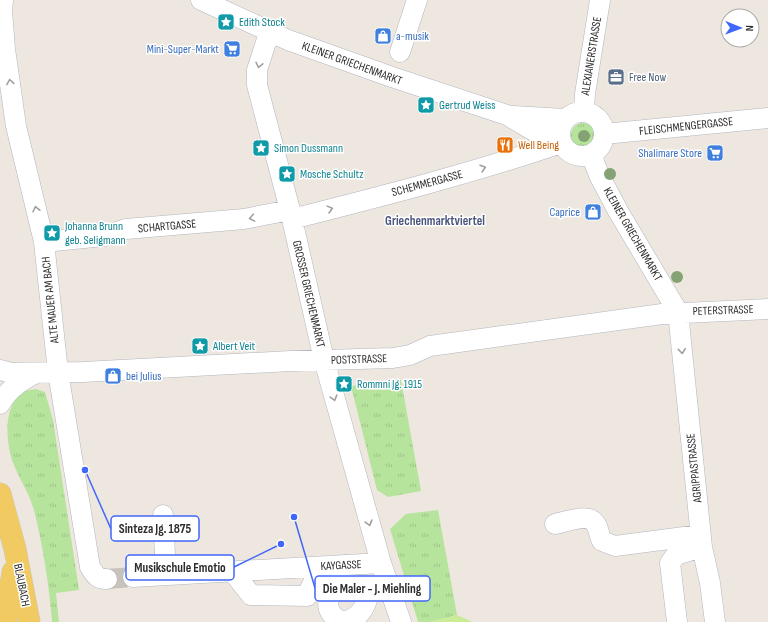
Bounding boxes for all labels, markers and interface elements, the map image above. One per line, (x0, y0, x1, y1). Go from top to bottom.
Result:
north arrow (720, 8, 760, 48)
place icon: Edith Stock (216, 12, 236, 32)
place label: Edith Stock (239, 15, 285, 30)
street label: ALEXIANERSTRASSE (578, 16, 605, 97)
text: N (743, 25, 756, 31)
shop icon: a-musik (373, 26, 393, 46)
place label: a-musik (396, 29, 429, 44)
street label: KLEINER GRIECHENMARKT (300, 38, 404, 89)
supermarket icon: Mini-Super-Markt (222, 39, 242, 59)
place label: Mini-Super-Markt (147, 42, 219, 57)
one-way arrow (255, 61, 263, 68)
office icon: Free Now (606, 67, 626, 87)
place label: Free Now (629, 70, 666, 85)
one-way arrow (6, 79, 15, 85)
place icon: Gertrud Weiss (416, 95, 436, 115)
place label: Gertrud Weiss (439, 98, 496, 113)
street label: FLEISCHMENGERGASSE (638, 114, 734, 139)
restaurant icon: Well Being (495, 135, 515, 155)
place icon: Simon Dussmann (251, 138, 271, 158)
place label: Well Being (518, 138, 559, 153)
place label: Simon Dussmann (274, 141, 343, 156)
supermarket icon: Shalimare Store (705, 143, 725, 163)
place label: Shalimare Store (638, 146, 702, 161)
place icon: Mosche Schultz (277, 164, 297, 184)
one-way arrow (479, 164, 486, 173)
place label: Mosche Schultz (300, 167, 364, 182)
street label: SCHEMMERGASSE (390, 167, 464, 200)
street label: KLEINER GRIECHENMARKT (600, 185, 666, 284)
shop icon: Caprice (583, 202, 603, 222)
place label: Caprice (550, 205, 580, 220)
one-way arrow (33, 206, 41, 212)
one-way arrow (327, 206, 333, 214)
one-way arrow (249, 213, 255, 221)
district label: Griechenmarktviertel (385, 213, 485, 229)
street label: SCHARTGASSE (137, 216, 197, 237)
place label: Johanna Brunn geb. Seligmann (64, 219, 126, 248)
place icon: Johanna Brunn geb. Seligmann (42, 223, 62, 243)
street label: GROSSER GRIECHENMARKT (289, 239, 328, 349)
street label: ALTE MAUER AM BACH (38, 256, 63, 345)
street label: PETERSTRASSE (692, 302, 754, 319)
place icon: Albert Veit (190, 336, 210, 356)
place label: Albert Veit (212, 339, 256, 354)
one-way arrow (677, 348, 686, 354)
street label: POSTSTRASSE (331, 351, 387, 368)
shop icon: bei Julius (103, 366, 123, 386)
place label: bei Julius (126, 369, 161, 384)
place icon: Rommni Jg. 1915 (334, 374, 354, 394)
place label: Rommni Jg. 1915 (357, 377, 422, 392)
one-way arrow (329, 394, 338, 401)
street label: AGRIPPASTRASSE (683, 433, 706, 504)
callout: Sinteza Jg. 1875 (111, 516, 199, 541)
one-way arrow (364, 519, 373, 526)
text: Sinteza Jg. 1875 (119, 521, 191, 537)
callout: Musikschule Emotio (126, 555, 234, 580)
street label: KAYGASSE (320, 557, 362, 574)
text: Musikschule Emotio (134, 560, 226, 576)
street label: BLAUBACH (10, 562, 33, 608)
callout: Die Maler - J. Miehling (315, 576, 430, 601)
text: Die Maler - J. Miehling (323, 581, 422, 597)

